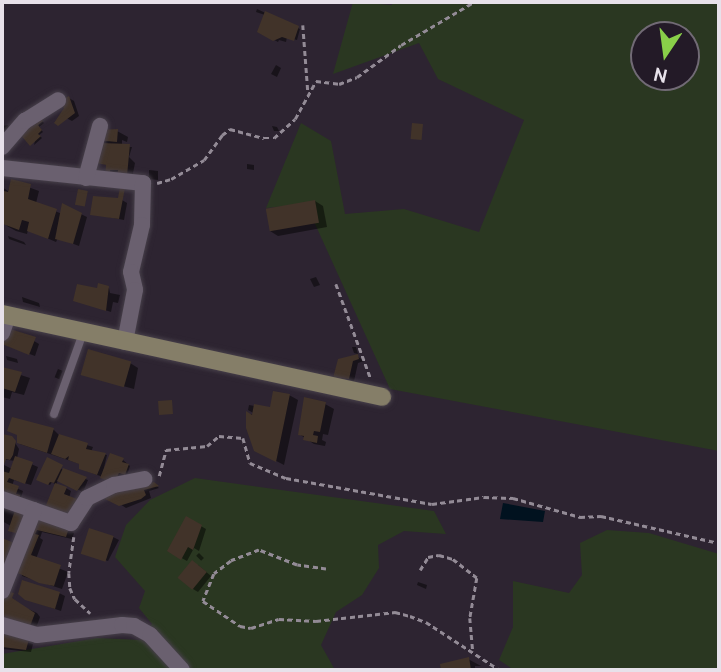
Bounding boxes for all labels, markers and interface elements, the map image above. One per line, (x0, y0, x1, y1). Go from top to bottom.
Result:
north arrow (630, 21, 700, 91)
text: N (651, 62, 670, 88)

